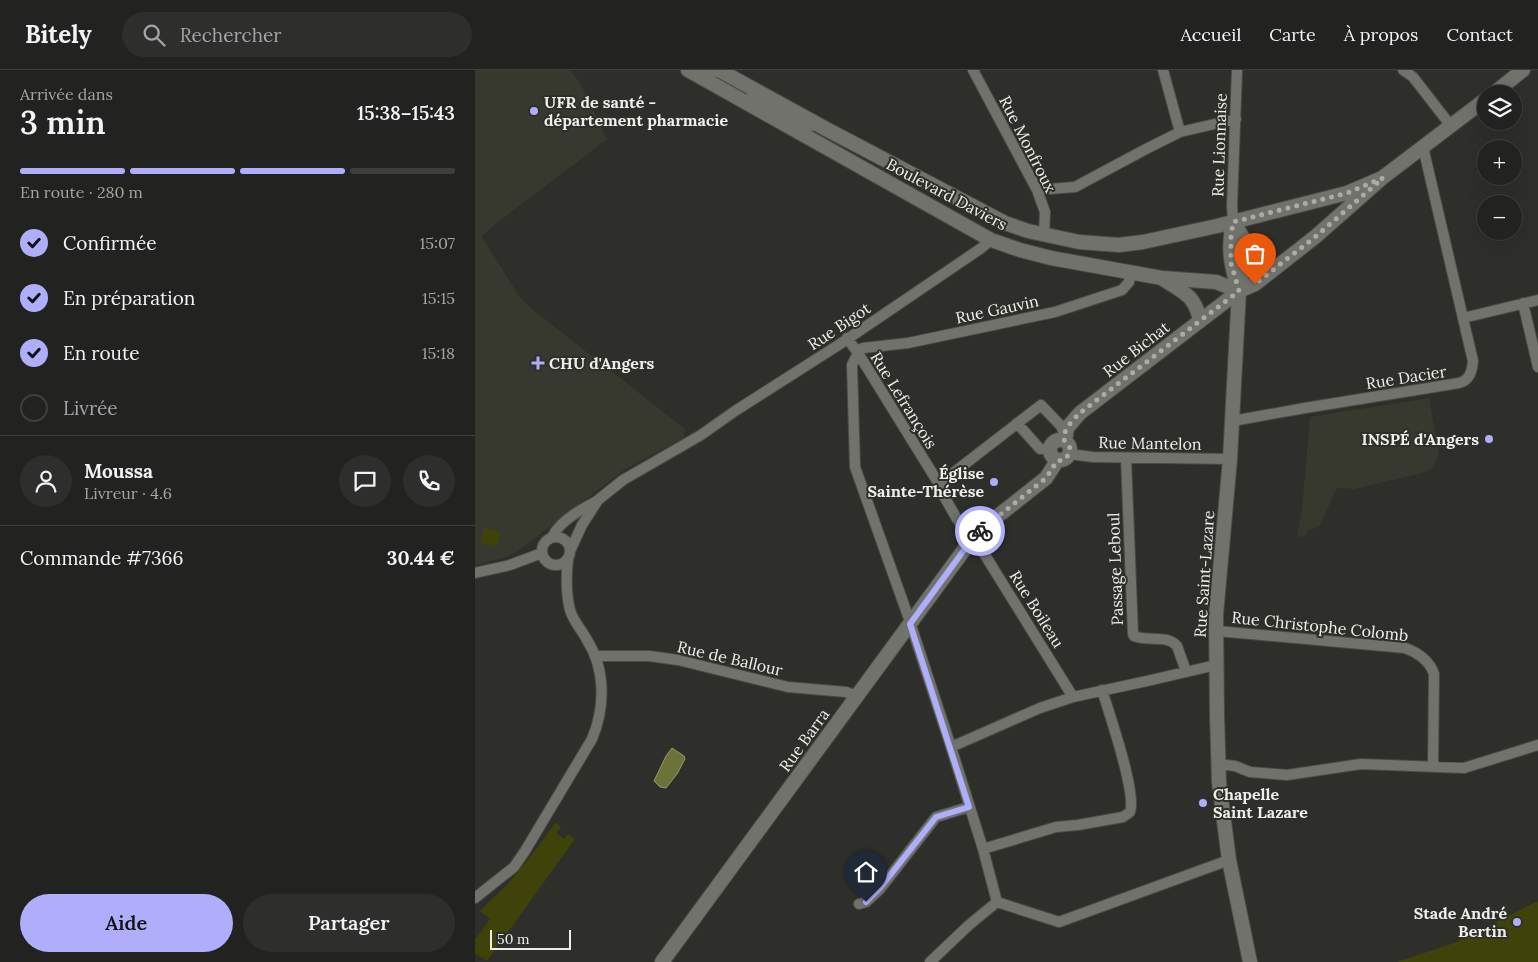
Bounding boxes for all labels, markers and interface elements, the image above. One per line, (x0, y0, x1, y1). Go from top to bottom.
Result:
search box (122, 12, 472, 57)
text: Bitely (25, 19, 92, 50)
icon: search (140, 21, 168, 49)
text: Rechercher (180, 23, 282, 47)
text: Accueil (1181, 23, 1241, 46)
text: Carte (1269, 23, 1316, 46)
text: À propos (1344, 23, 1418, 46)
text: Contact (1446, 23, 1513, 46)
text: Arrivée dans (20, 84, 113, 104)
map controls (1477, 85, 1522, 240)
button: layers (1477, 85, 1522, 130)
place label: UFR de santé - département pharmacie (544, 92, 728, 130)
street label: Rue Monfroux (995, 92, 1061, 196)
street label: Rue Lionnaise (1207, 92, 1231, 197)
text: 15:38–15:43 (357, 101, 455, 125)
text: 3 min (20, 102, 106, 143)
marker: UFR de santé - département pharmacie (528, 105, 540, 117)
button: + (1477, 140, 1522, 185)
street label: Boulevard Daviers (883, 154, 1011, 234)
text: En route · 280 m (20, 182, 143, 202)
button: − (1477, 195, 1522, 240)
icon: check (20, 229, 48, 257)
text: Confirmée (63, 231, 156, 255)
text: 15:07 (419, 233, 455, 253)
pin (1234, 233, 1276, 284)
icon: bag (1241, 240, 1269, 268)
icon: check (20, 284, 48, 312)
text: En préparation (63, 286, 195, 310)
text: 15:15 (422, 288, 455, 308)
street label: Rue Gauvin (954, 290, 1041, 328)
street label: Rue Bigot (804, 297, 875, 354)
street label: Rue Bichat (1099, 316, 1174, 381)
icon: check (20, 339, 48, 367)
text: En route (63, 341, 140, 365)
text: 15:18 (422, 343, 455, 363)
street label: Rue Lefrançois (866, 348, 942, 452)
place label: CHU d'Angers (549, 353, 655, 373)
marker: CHU d'Angers (531, 356, 545, 370)
street label: Rue Dacier (1364, 361, 1448, 393)
text: Livrée (63, 396, 118, 420)
place label: INSPÉ d'Angers (1362, 429, 1479, 449)
street label: Rue Mantelon (1098, 432, 1202, 454)
marker: INSPÉ d'Angers (1483, 433, 1495, 445)
button: person (20, 455, 72, 507)
button: chat (339, 455, 391, 507)
button: phone (403, 455, 455, 507)
text: Moussa (84, 459, 153, 483)
place label: Église Sainte-Thérèse (867, 463, 984, 501)
marker: Église Sainte-Thérèse (988, 476, 1000, 488)
text: Livreur · 4.6 (84, 483, 172, 503)
courier (955, 506, 1005, 556)
street label: Rue Saint-Lazare (1190, 509, 1218, 638)
street label: Passage Leboul (1103, 512, 1127, 626)
icon: bike (966, 517, 994, 545)
text: Commande #7366 (20, 546, 183, 570)
text: 30.44 € (387, 546, 455, 570)
street label: Rue Boileau (1005, 567, 1069, 652)
street label: Rue Christophe Colomb (1231, 607, 1409, 645)
street label: Rue de Ballour (675, 636, 785, 680)
street label: Rue Barra (775, 705, 833, 775)
place label: Chapelle Saint Lazare (1213, 784, 1308, 822)
marker: Chapelle Saint Lazare (1197, 797, 1209, 809)
pin (845, 851, 887, 902)
icon: home (852, 858, 880, 886)
button: Aide (20, 894, 233, 952)
button: Partager (243, 894, 455, 952)
place label: Stade André Bertin (1414, 903, 1507, 941)
marker: Stade André Bertin (1511, 916, 1523, 928)
scale bar (490, 927, 571, 950)
text: 50 m (497, 930, 530, 948)

